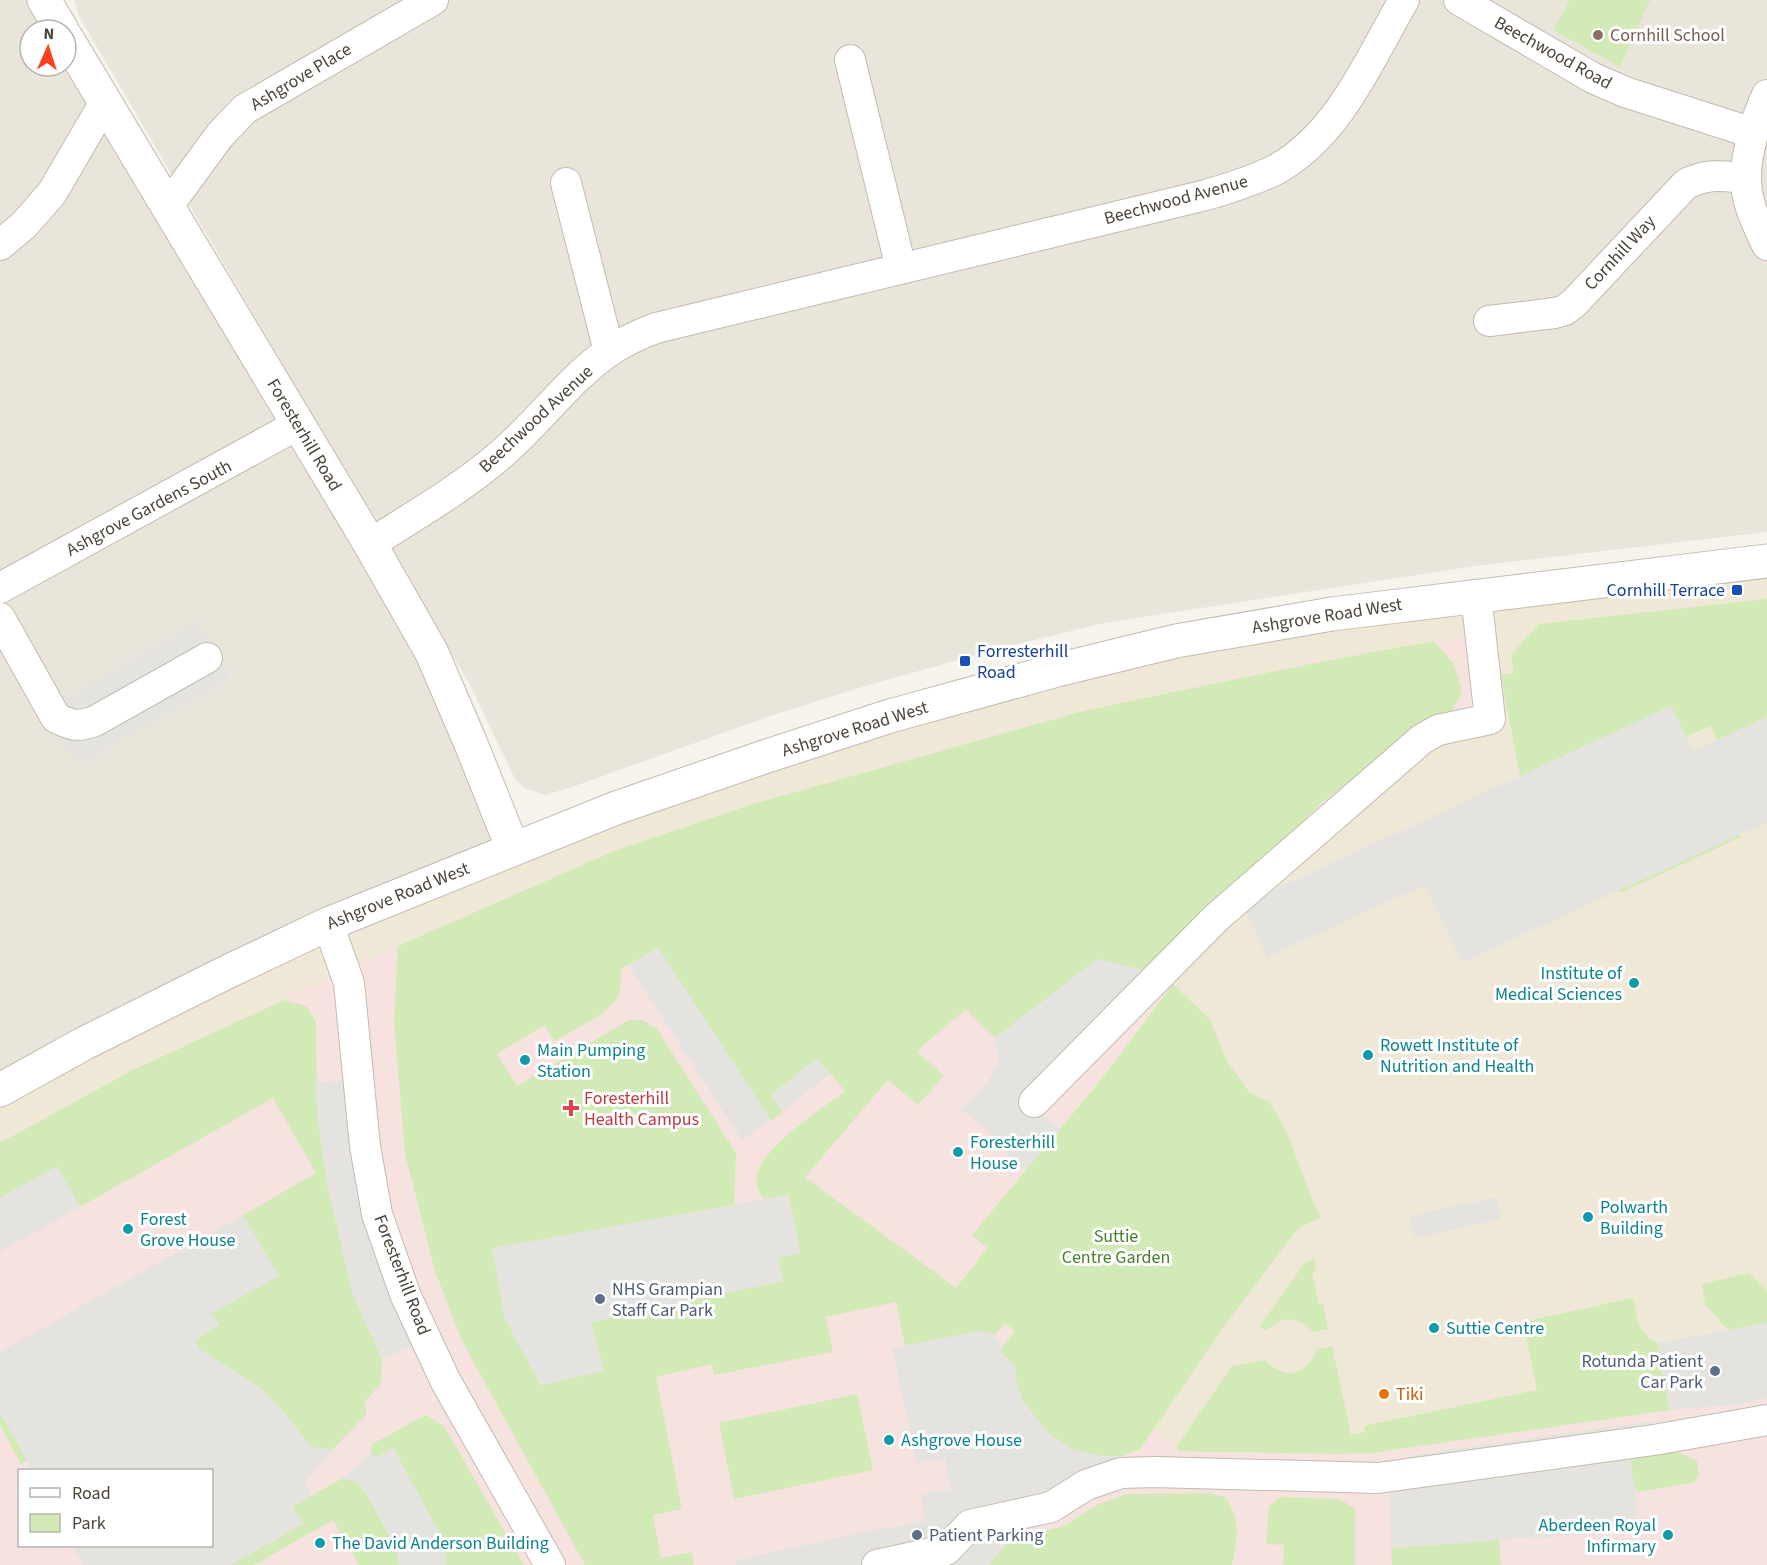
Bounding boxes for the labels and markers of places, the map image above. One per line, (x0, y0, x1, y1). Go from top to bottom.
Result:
place label: Cornhill School (1610, 23, 1725, 48)
marker: Cornhill School (1591, 28, 1605, 42)
place label: Cornhill Terrace (1607, 578, 1725, 603)
marker: Cornhill Terrace (1730, 583, 1744, 597)
place label: Forresterhill Road (977, 639, 1068, 685)
marker: Forresterhill Road (958, 654, 972, 668)
place label: Institute of Medical Sciences (1495, 961, 1623, 1007)
marker: Institute of Medical Sciences (1627, 976, 1641, 990)
place label: Rowett Institute of Nutrition and Health (1380, 1033, 1534, 1079)
place label: Main Pumping Station (537, 1038, 645, 1084)
marker: Rowett Institute of Nutrition and Health (1361, 1048, 1375, 1062)
marker: Main Pumping Station (518, 1053, 532, 1067)
place label: Foresterhill Health Campus (584, 1086, 699, 1132)
marker: Foresterhill Health Campus (562, 1099, 580, 1117)
place label: Foresterhill House (970, 1130, 1055, 1176)
marker: Foresterhill House (951, 1145, 965, 1159)
place label: Polwarth Building (1600, 1195, 1668, 1241)
place label: Forest Grove House (140, 1207, 236, 1253)
marker: Polwarth Building (1581, 1210, 1595, 1224)
marker: Forest Grove House (121, 1222, 135, 1236)
place label: NHS Grampian Staff Car Park (612, 1277, 723, 1323)
marker: NHS Grampian Staff Car Park (593, 1292, 607, 1306)
place label: Suttie Centre (1446, 1316, 1544, 1341)
marker: Suttie Centre (1427, 1321, 1441, 1335)
place label: Rotunda Patient Car Park (1581, 1349, 1703, 1395)
marker: Rotunda Patient Car Park (1708, 1364, 1722, 1378)
place label: Tiki (1396, 1382, 1423, 1407)
marker: Tiki (1377, 1387, 1391, 1401)
place label: Ashgrove House (901, 1428, 1022, 1453)
marker: Ashgrove House (882, 1433, 896, 1447)
place label: Aberdeen Royal Infirmary (1539, 1513, 1657, 1559)
place label: Patient Parking (929, 1523, 1043, 1548)
marker: Patient Parking (910, 1528, 924, 1542)
marker: Aberdeen Royal Infirmary (1661, 1528, 1675, 1542)
place label: The David Anderson Building (332, 1531, 549, 1556)
marker: The David Anderson Building (313, 1536, 327, 1550)

